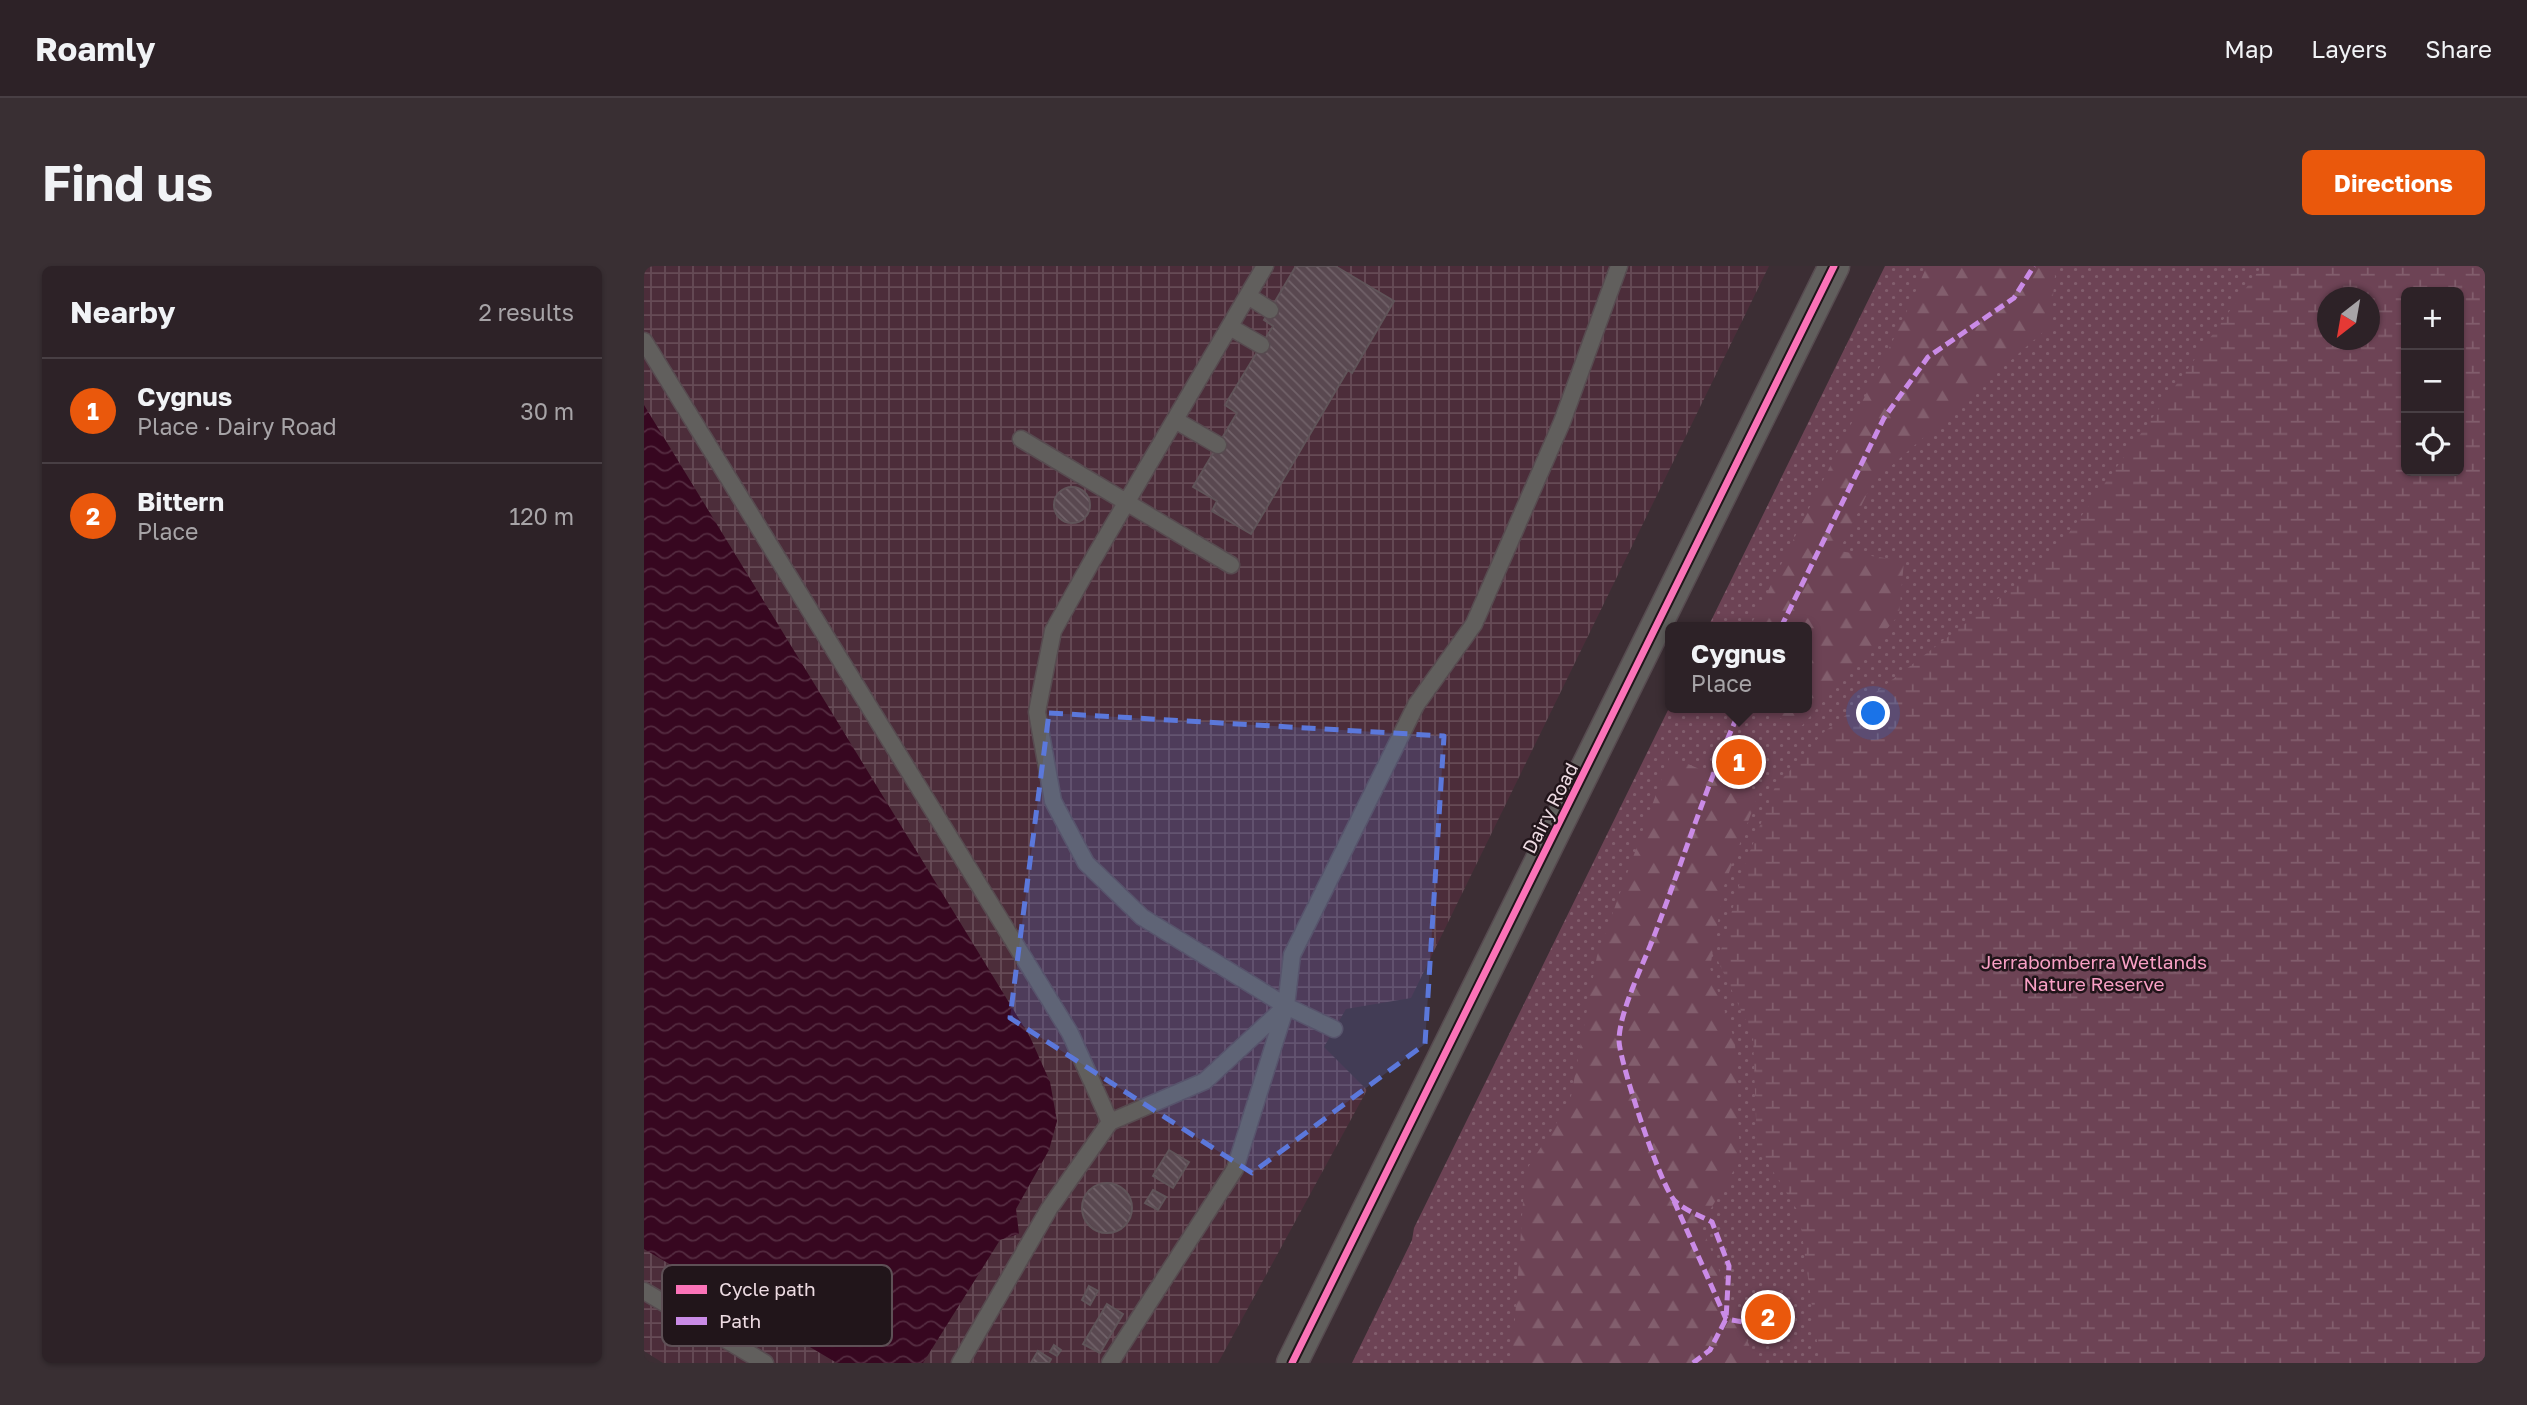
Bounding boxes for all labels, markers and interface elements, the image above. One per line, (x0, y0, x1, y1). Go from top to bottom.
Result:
text: Roamly (35, 29, 155, 68)
text: Map (2224, 34, 2273, 63)
text: Layers (2311, 34, 2387, 63)
text: Share (2425, 34, 2492, 63)
button: Directions (2302, 150, 2485, 215)
text: Find us (42, 153, 213, 212)
north arrow (2317, 287, 2380, 350)
map controls (2401, 287, 2464, 476)
button: + (2401, 287, 2464, 350)
text: Nearby (70, 294, 175, 330)
text: 2 results (478, 298, 574, 326)
button: − (2401, 350, 2464, 413)
text: Cygnus (137, 381, 232, 412)
text: 1 (87, 397, 99, 425)
text: 30 m (520, 397, 574, 425)
text: Place · Dairy Road (137, 412, 337, 440)
button: locate (2401, 413, 2464, 476)
text: Bittern (137, 486, 224, 517)
text: 2 (86, 502, 100, 530)
text: 120 m (509, 502, 574, 530)
text: Place (137, 517, 198, 545)
popup (1665, 622, 1812, 713)
text: Cygnus (1691, 638, 1786, 669)
text: Place (1691, 669, 1752, 697)
your location (1856, 696, 1890, 730)
pin: 1 (1716, 736, 1762, 788)
street label: Dairy Road (1517, 758, 1582, 857)
park label: Jerrabomberra Wetlands Nature Reserve (1981, 950, 2207, 995)
legend (662, 1265, 892, 1346)
text: Cycle path (719, 1277, 816, 1300)
pin: 2 (1745, 1291, 1791, 1343)
text: Path (719, 1309, 761, 1332)

